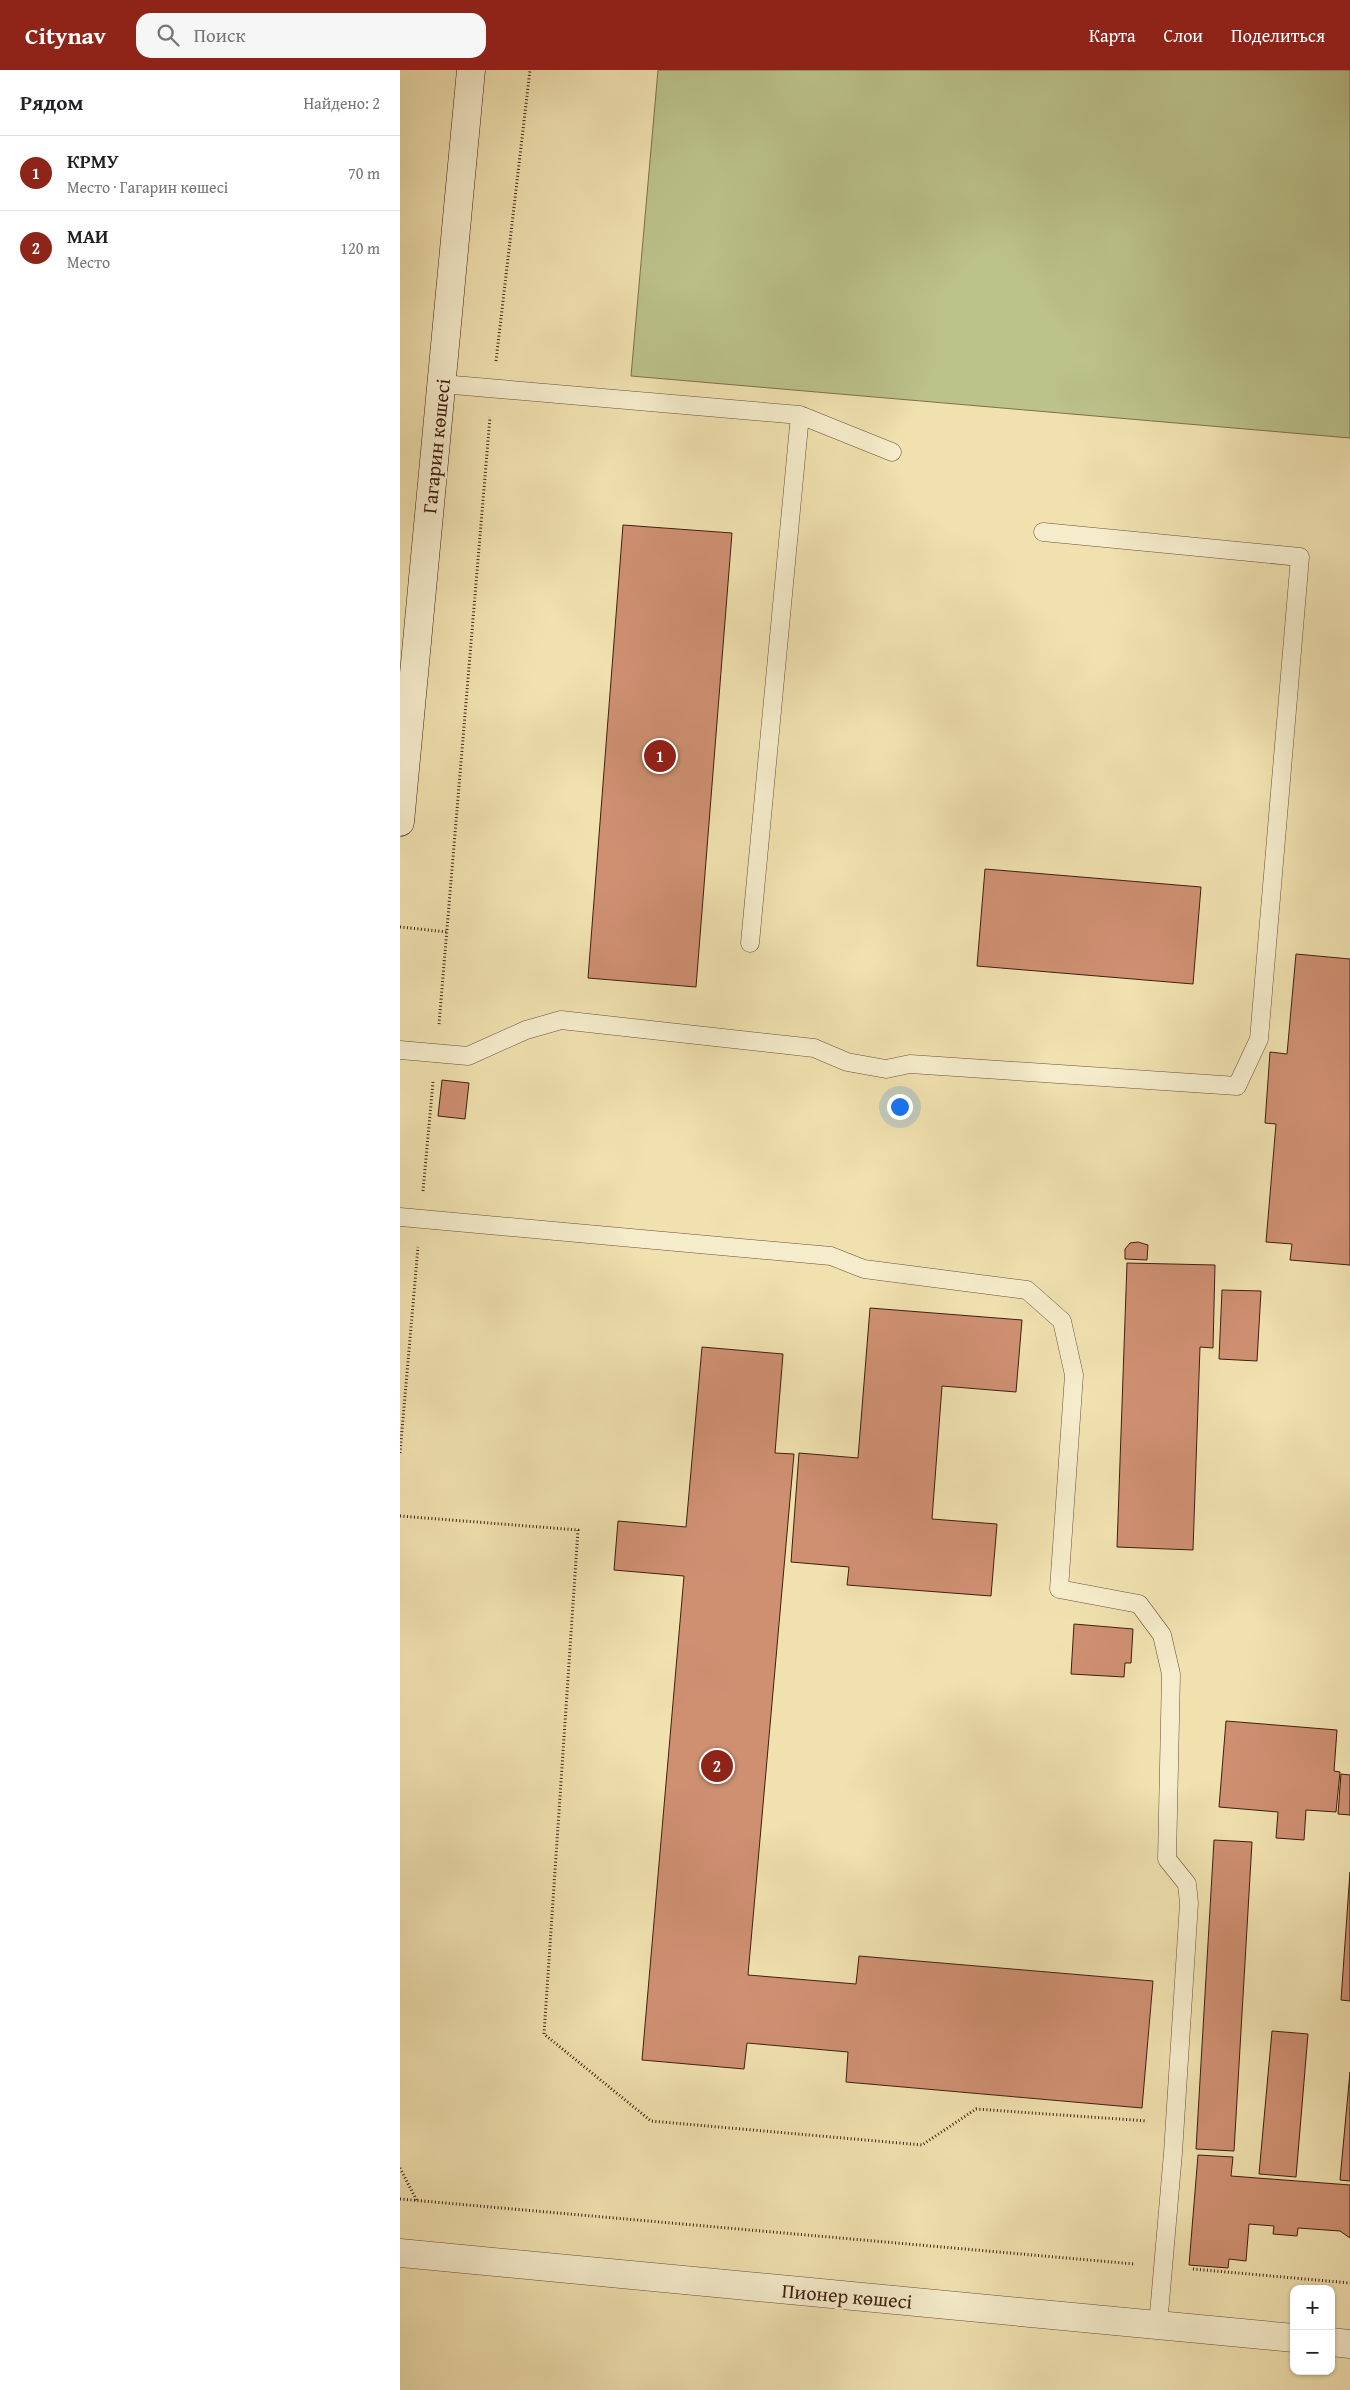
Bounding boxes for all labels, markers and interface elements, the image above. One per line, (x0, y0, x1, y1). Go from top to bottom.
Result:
search box (136, 13, 486, 58)
text: Citynav (25, 18, 106, 53)
icon: search (154, 21, 182, 49)
text: Поиск (194, 21, 245, 49)
text: Карта (1089, 22, 1136, 49)
text: Слои (1164, 22, 1203, 49)
text: Поделиться (1231, 22, 1325, 49)
text: Рядом (20, 87, 83, 118)
text: Найдено: 2 (303, 91, 380, 115)
text: КРМУ (67, 147, 119, 175)
text: 1 (32, 161, 40, 185)
text: 70 m (348, 161, 380, 185)
text: Место · Гагарин көшесі (67, 175, 228, 199)
text: МАИ (67, 222, 108, 250)
text: 2 (32, 236, 40, 260)
text: 120 m (340, 236, 380, 260)
text: Место (67, 250, 110, 274)
street label: Гагарин көшесі (414, 377, 457, 515)
pin: 1 (644, 737, 676, 775)
your location (887, 1094, 913, 1120)
pin: 2 (701, 1747, 733, 1785)
street label: Пионер көшесі (781, 2275, 914, 2316)
map controls (1290, 2285, 1335, 2375)
button: + (1290, 2285, 1335, 2330)
button: − (1290, 2330, 1335, 2375)

